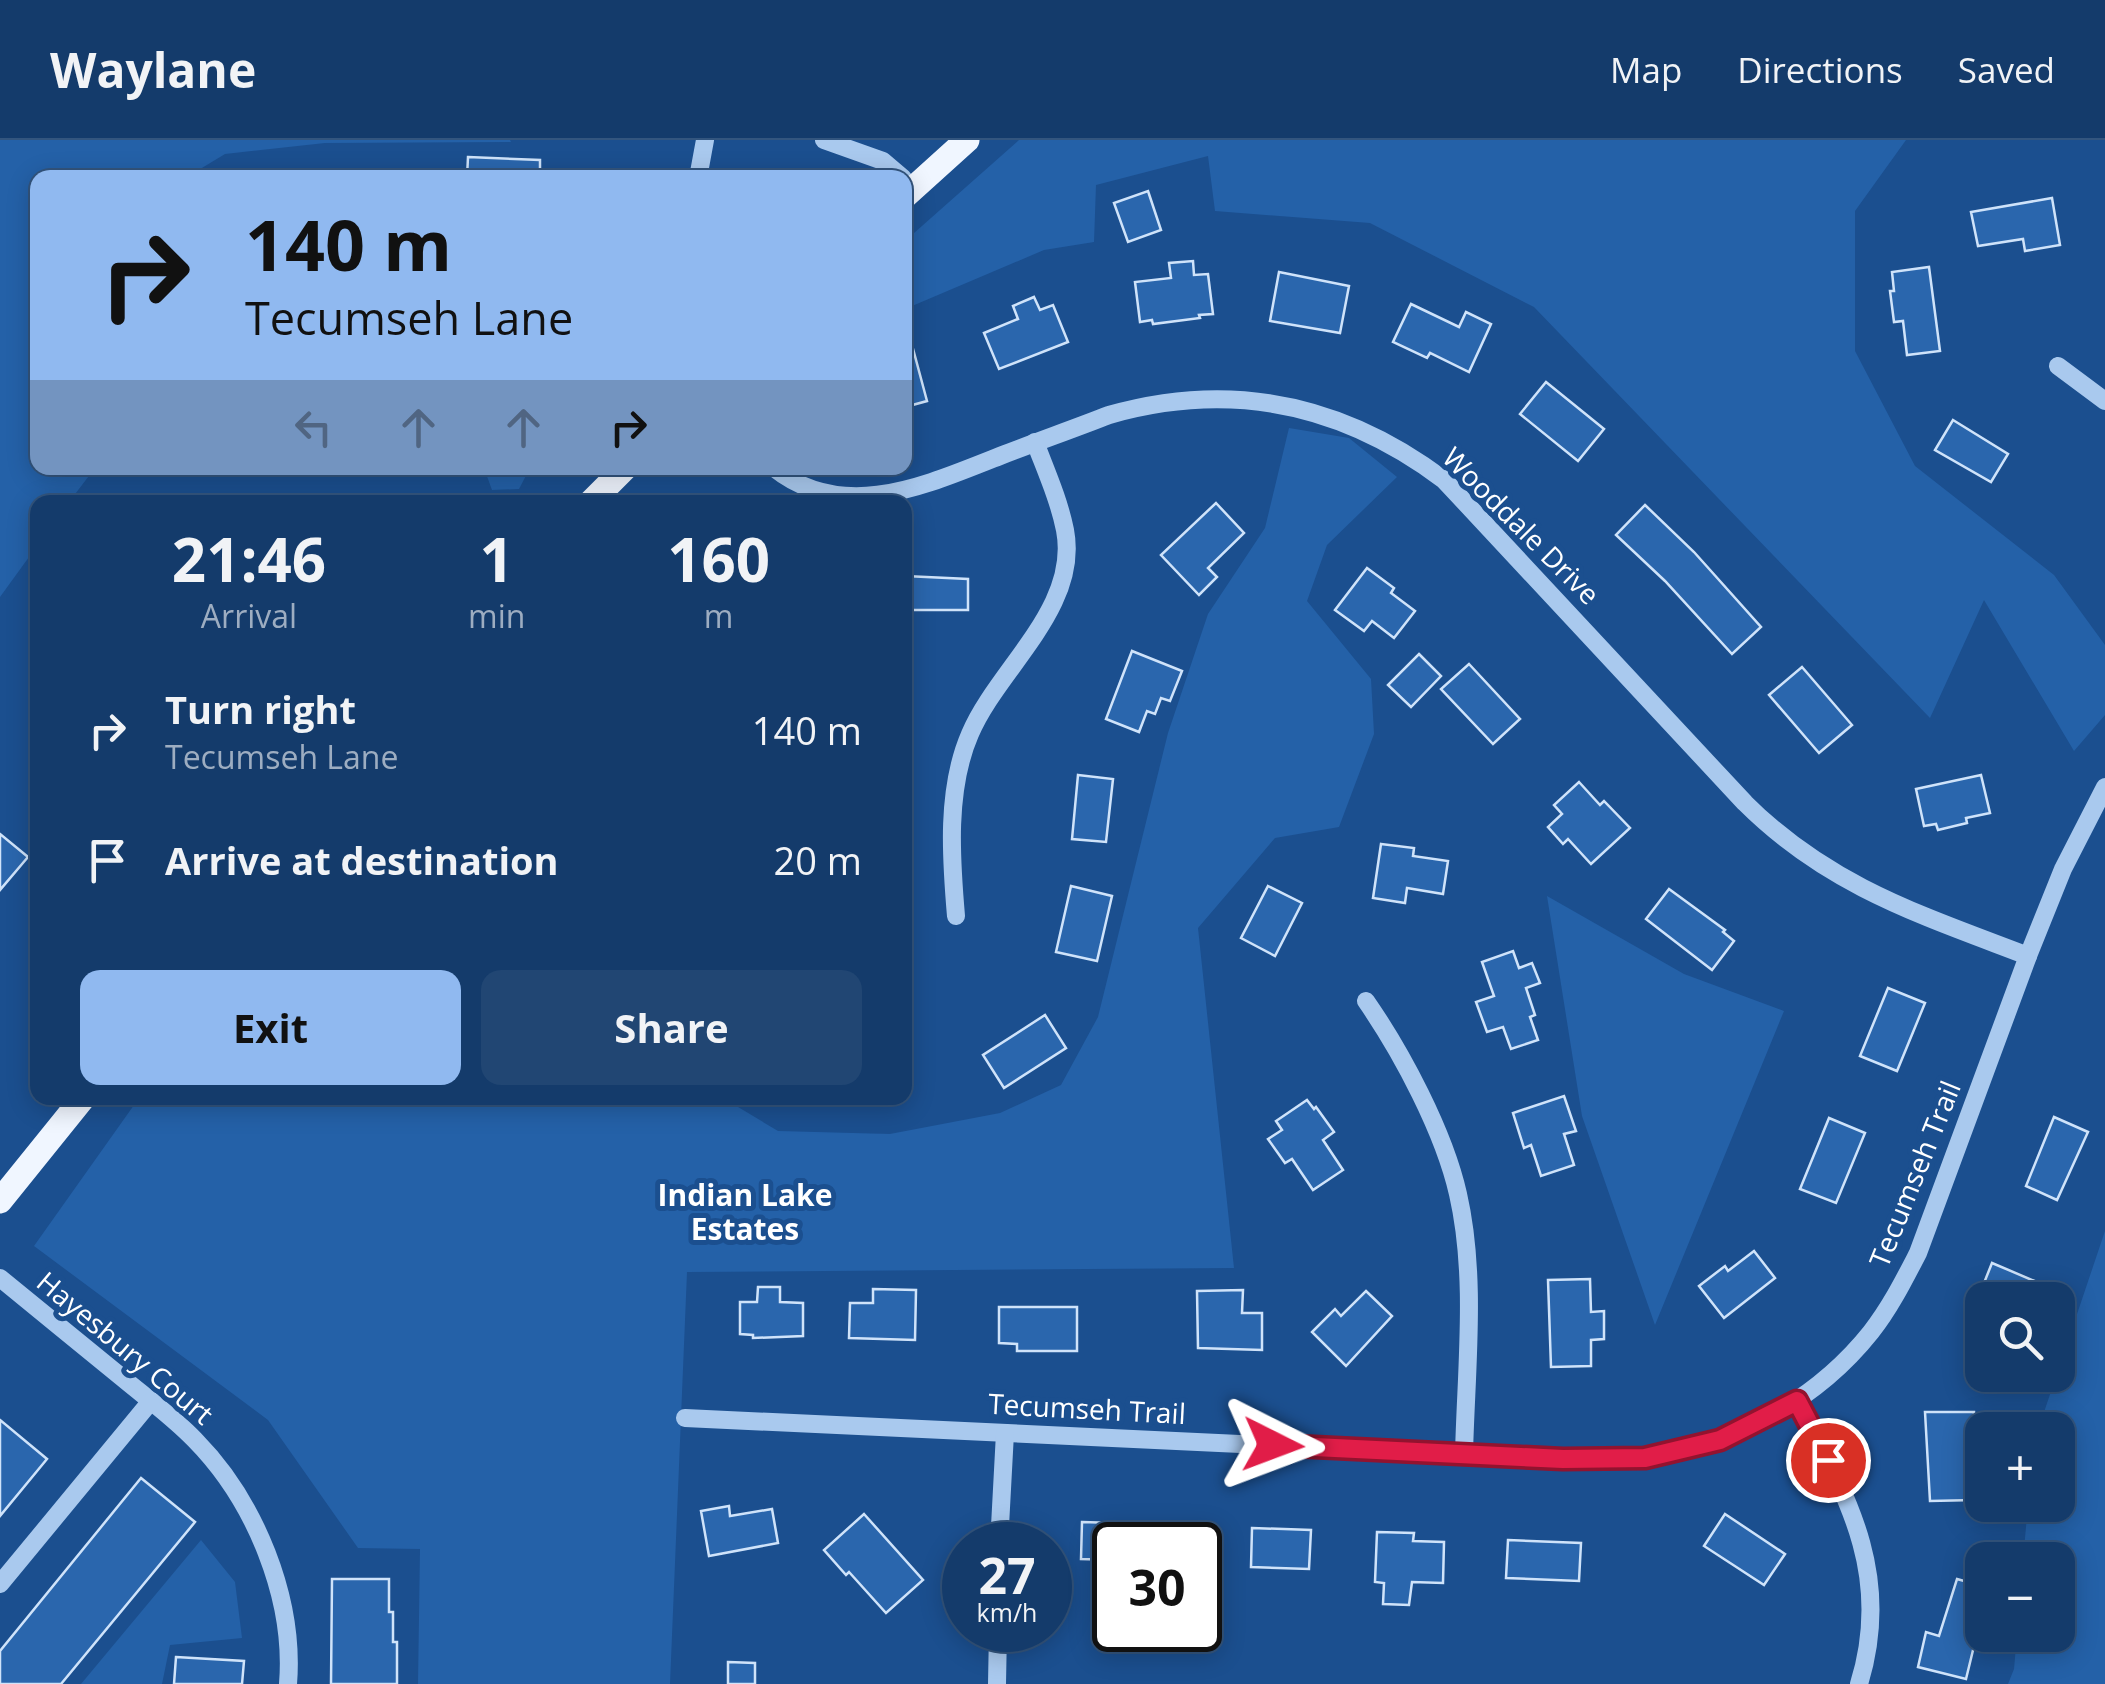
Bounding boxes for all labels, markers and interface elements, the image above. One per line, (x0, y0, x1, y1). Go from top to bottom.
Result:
text: Waylane (50, 37, 256, 102)
text: Map (1610, 46, 1682, 93)
text: Directions (1737, 46, 1903, 93)
text: Saved (1958, 46, 2055, 93)
text: 140 m (245, 196, 452, 292)
icon: right (80, 210, 210, 340)
text: Tecumseh Lane (245, 287, 573, 348)
icon: left (286, 400, 341, 455)
icon: ahead (391, 400, 446, 455)
icon: ahead (496, 400, 551, 455)
icon: right (601, 400, 656, 455)
street label: Wooddale Drive (1435, 438, 1609, 612)
text: 21:46 (172, 518, 326, 600)
text: 1 (480, 518, 514, 600)
text: 160 (667, 518, 770, 600)
text: Arrival (201, 594, 297, 637)
text: min (468, 594, 525, 637)
text: m (704, 594, 733, 637)
text: Turn right (165, 683, 356, 735)
icon: right (80, 703, 135, 758)
text: 140 m (752, 704, 862, 756)
text: Tecumseh Lane (165, 735, 398, 778)
icon: arrive (80, 833, 135, 888)
text: Arrive at destination (165, 834, 559, 886)
text: 20 m (773, 834, 862, 886)
button: Exit (80, 970, 461, 1085)
button: Share (481, 970, 862, 1085)
street label: Tecumseh Trail (1859, 1075, 1969, 1272)
district label: Indian Lake Estates (658, 1174, 832, 1249)
street label: Hayesbury Court (29, 1262, 222, 1432)
map controls (1965, 1282, 2075, 1652)
button: search (1965, 1282, 2075, 1392)
street label: Tecumseh Trail (987, 1384, 1187, 1432)
position arrow (1221, 1393, 1325, 1497)
button: + (1965, 1412, 2075, 1522)
pin (1786, 1418, 1871, 1503)
icon: arrive (1801, 1433, 1856, 1488)
speed limit sign: 30 (1092, 1522, 1222, 1652)
text: 27 (978, 1541, 1036, 1609)
button: − (1965, 1542, 2075, 1652)
text: km/h (977, 1595, 1037, 1629)

